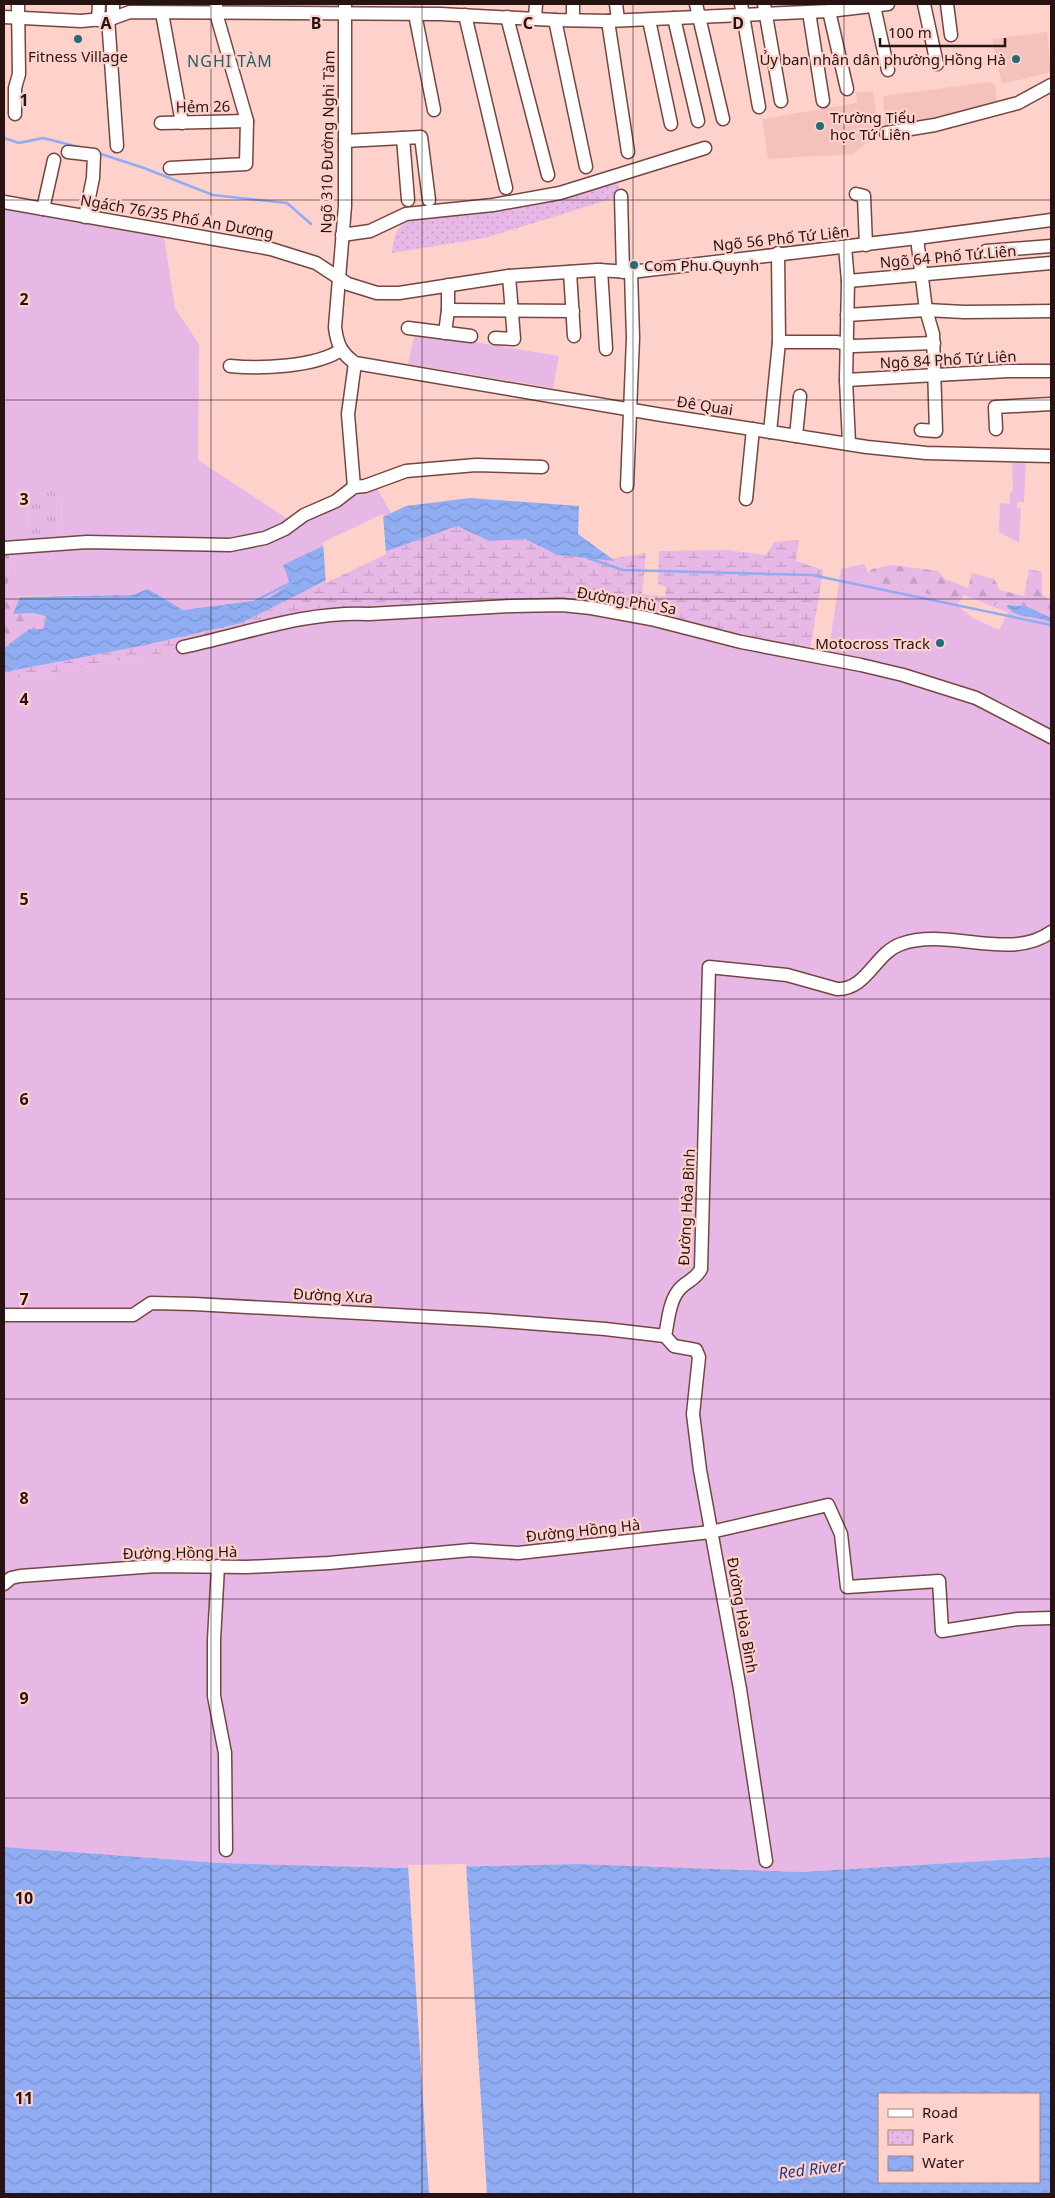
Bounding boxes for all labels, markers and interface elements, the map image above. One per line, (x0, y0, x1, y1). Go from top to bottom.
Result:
text: A (100, 12, 112, 34)
text: B (311, 12, 321, 34)
text: C (523, 12, 533, 34)
text: D (732, 12, 744, 34)
scale bar (880, 15, 1005, 47)
text: 100 m (888, 22, 932, 42)
marker: Fitness Village (72, 33, 84, 45)
place label: Fitness Village (28, 46, 128, 66)
place label: Ủy ban nhân dân phường Hồng Hà (759, 49, 1006, 69)
district label: NGHI TÀM (187, 50, 273, 72)
street label: Ngõ 310 Đường Nghi Tàm (315, 50, 339, 234)
marker: Ủy ban nhân dân phường Hồng Hà (1010, 53, 1022, 65)
text: 1 (19, 89, 29, 111)
street label: Hẻm 26 (175, 96, 231, 116)
place label: Trường Tiểu học Tứ Liên (830, 107, 915, 144)
marker: Trường Tiểu học Tứ Liên (814, 120, 826, 132)
street label: Ngách 76/35 Phố An Dương (79, 189, 275, 243)
street label: Ngõ 56 Phố Tứ Liên (712, 221, 850, 255)
street label: Ngõ 64 Phố Tứ Liên (879, 240, 1017, 272)
place label: Com Phu Quynh (644, 255, 759, 275)
marker: Com Phu Quynh (628, 259, 640, 271)
text: 2 (19, 288, 29, 310)
street label: Ngõ 84 Phố Tứ Liên (879, 345, 1017, 373)
street label: Đê Quai (675, 391, 735, 419)
text: 3 (19, 488, 29, 510)
street label: Đường Phù Sa (576, 581, 678, 619)
place label: Motocross Track (815, 633, 930, 653)
marker: Motocross Track (934, 637, 946, 649)
text: 4 (19, 688, 29, 710)
text: 5 (19, 888, 29, 910)
text: 6 (19, 1088, 29, 1110)
street label: Đường Hòa Bình (673, 1148, 699, 1266)
street label: Đường Xưa (293, 1283, 373, 1307)
text: 7 (19, 1288, 29, 1310)
text: 8 (19, 1487, 29, 1509)
street label: Đường Hồng Hà (525, 1514, 641, 1546)
street label: Đường Hồng Hà (122, 1541, 238, 1563)
street label: Đường Hòa Bình (723, 1555, 763, 1675)
text: 9 (19, 1687, 29, 1709)
text: 10 (15, 1887, 33, 1909)
text: 11 (15, 2087, 33, 2109)
legend (878, 2093, 1040, 2183)
text: Road (922, 2102, 958, 2122)
text: Park (922, 2127, 954, 2147)
text: Water (922, 2152, 964, 2172)
water label: Red River (777, 2154, 846, 2184)

